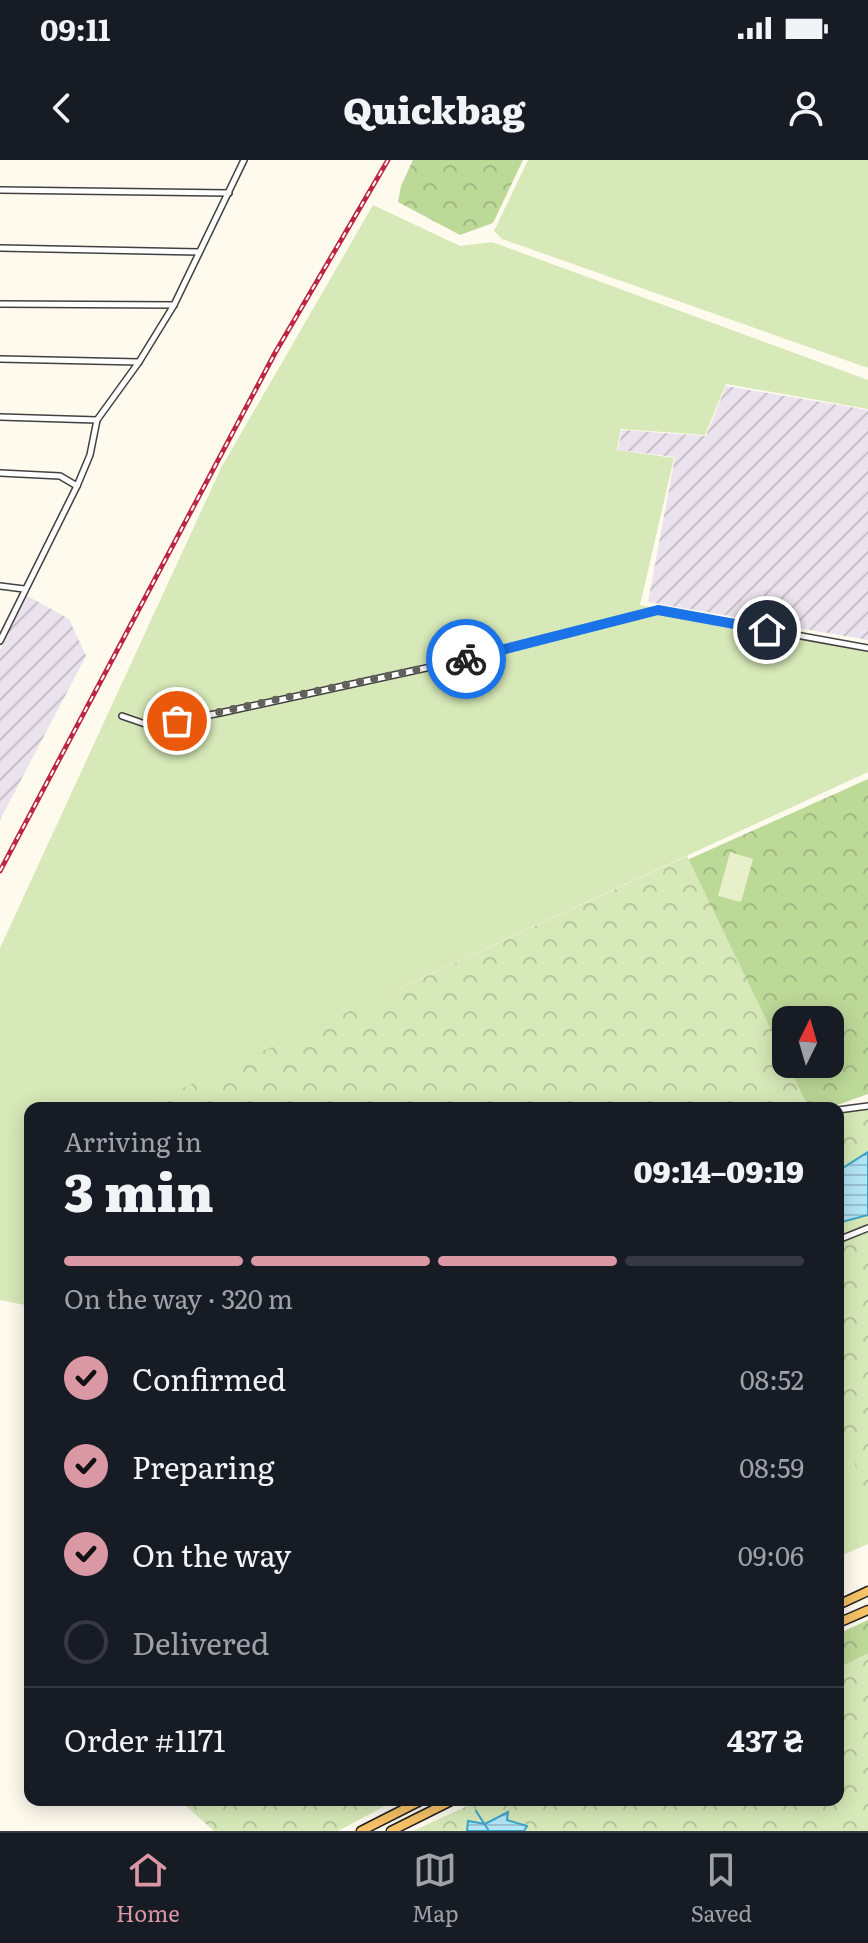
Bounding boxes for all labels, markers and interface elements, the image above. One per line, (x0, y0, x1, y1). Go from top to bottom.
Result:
text: 09:11 (40, 6, 110, 50)
text: Quickbag (343, 82, 525, 135)
icon: back (40, 86, 84, 130)
icon: person (784, 86, 828, 130)
pin (733, 596, 801, 664)
icon: home (745, 608, 789, 652)
courier (426, 619, 506, 699)
icon: bike (444, 637, 488, 681)
pin (143, 687, 211, 755)
icon: bag (155, 699, 199, 743)
north arrow (772, 1006, 844, 1078)
map controls (772, 1006, 844, 1078)
text: Arriving in (64, 1121, 202, 1160)
text: 09:14–09:19 (633, 1148, 804, 1192)
text: 3 min (64, 1151, 214, 1228)
text: On the way · 320 m (64, 1278, 293, 1317)
icon: check (64, 1356, 108, 1400)
text: Confirmed (132, 1356, 286, 1400)
text: 08:52 (740, 1359, 804, 1398)
icon: check (64, 1444, 108, 1488)
text: Preparing (132, 1444, 274, 1488)
text: 08:59 (739, 1447, 804, 1486)
icon: check (64, 1532, 108, 1576)
text: On the way (132, 1532, 291, 1576)
text: 09:06 (738, 1535, 804, 1574)
text: Delivered (132, 1620, 269, 1664)
text: Order #1171 (64, 1717, 225, 1761)
text: 437 ₴ (727, 1717, 804, 1761)
tab: Home (116, 1848, 180, 1929)
tab: Map (412, 1848, 459, 1929)
tab: Saved (691, 1848, 752, 1929)

